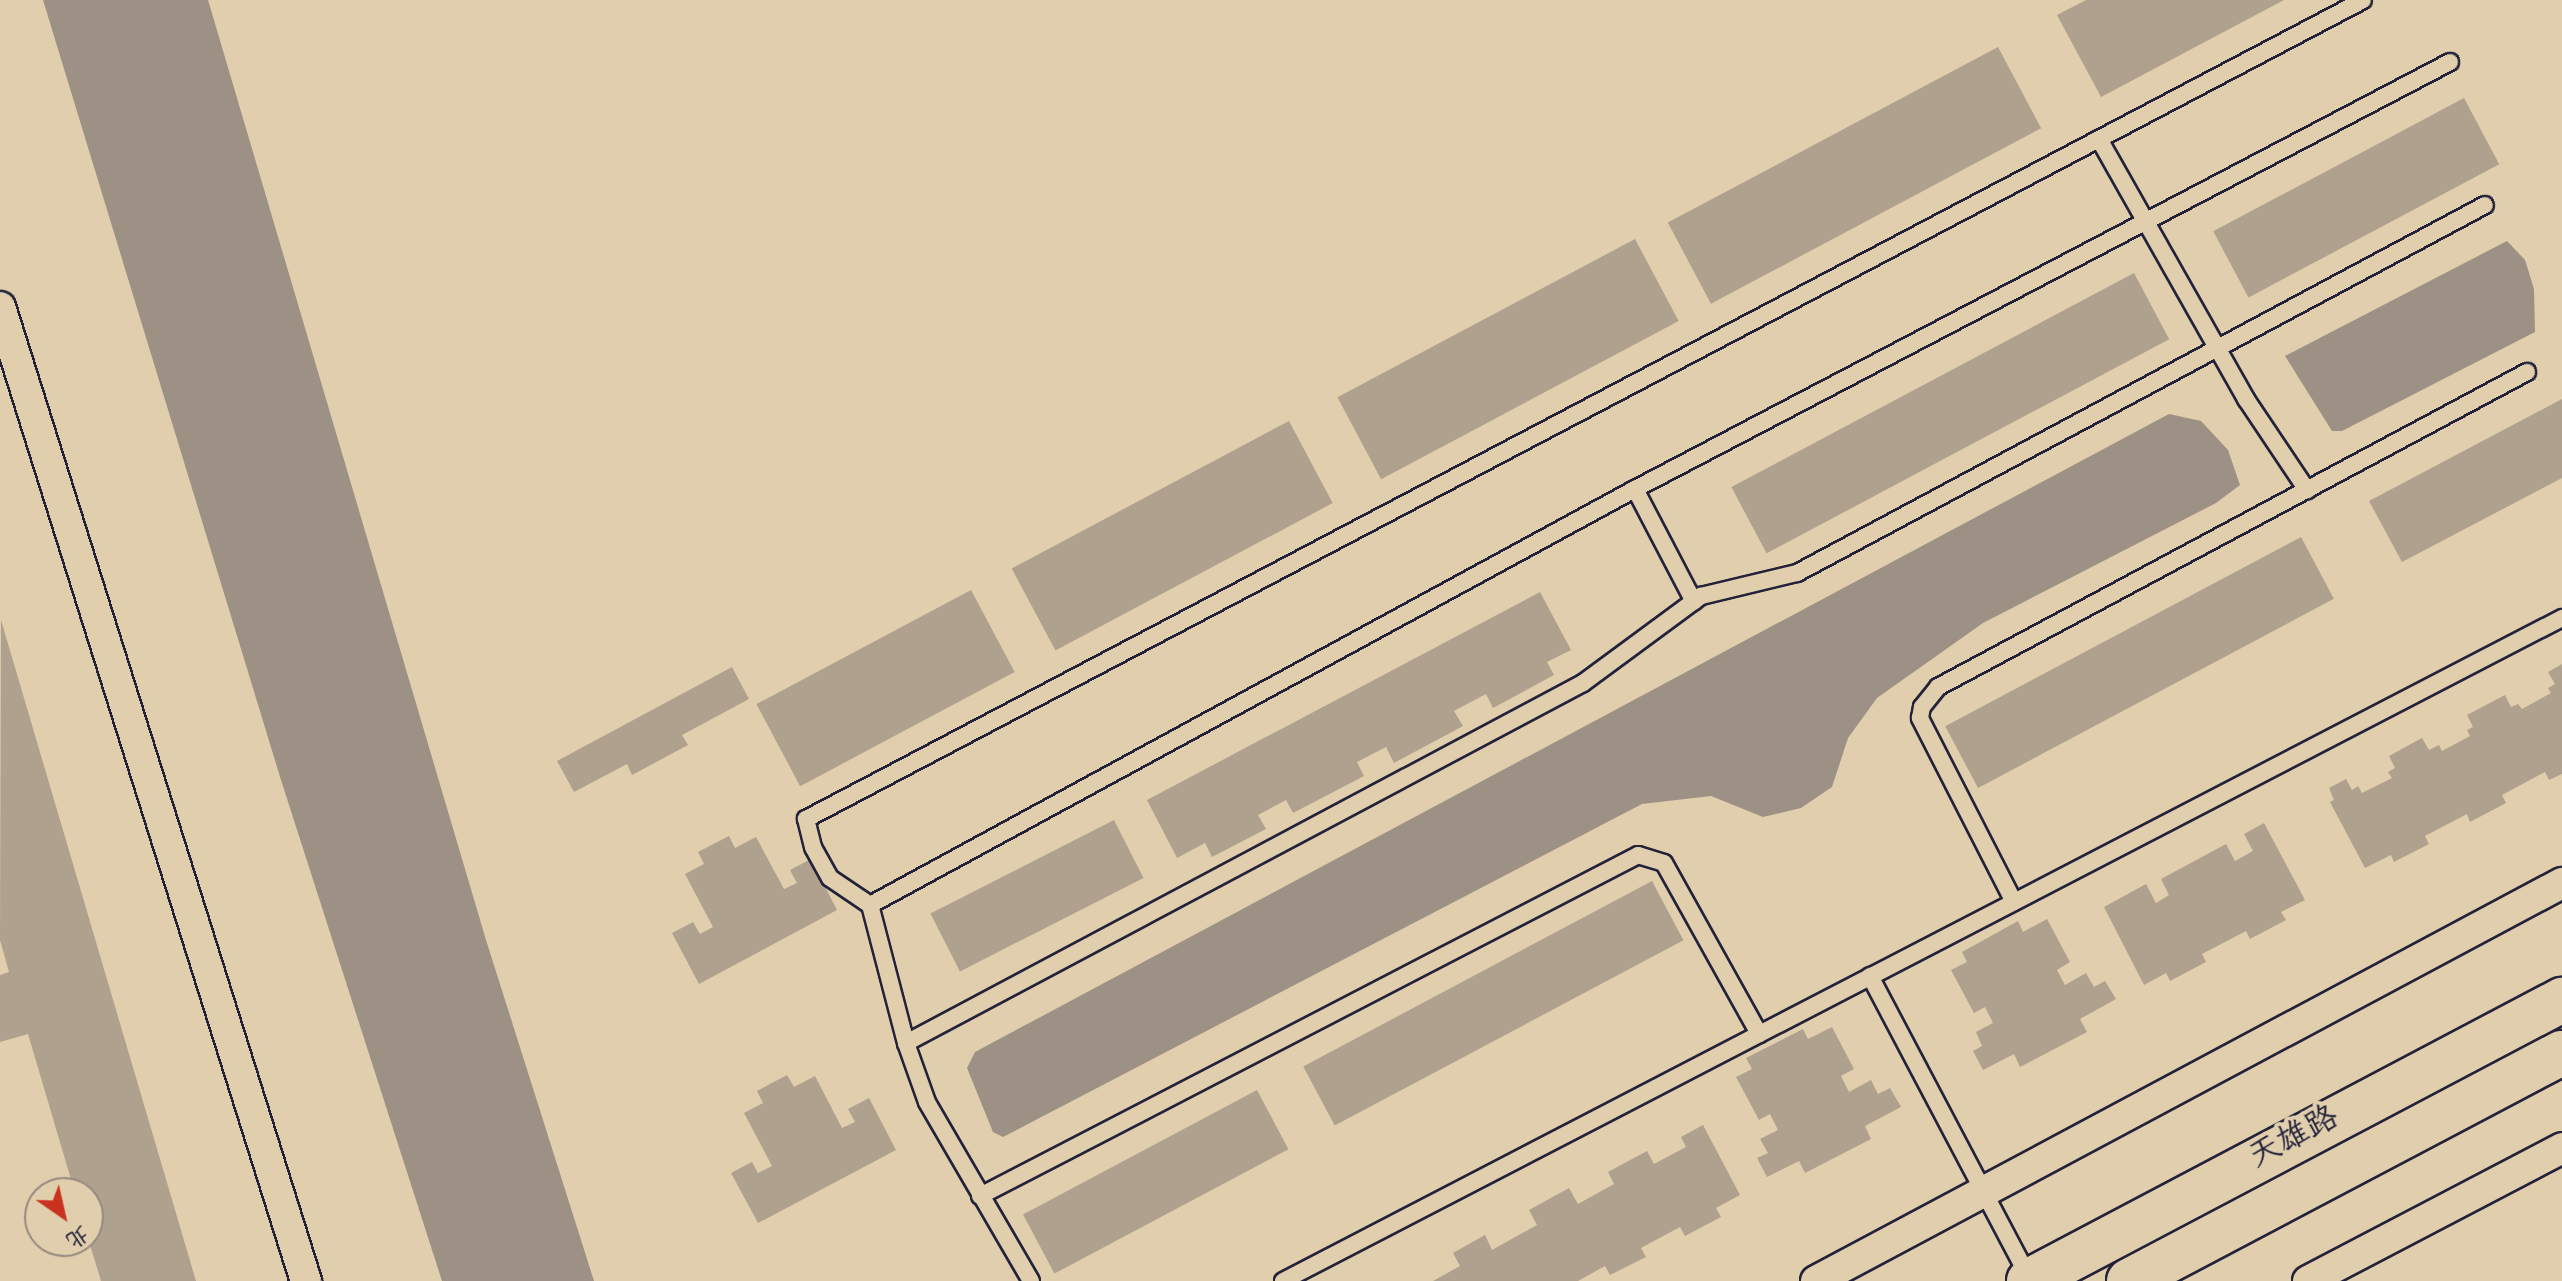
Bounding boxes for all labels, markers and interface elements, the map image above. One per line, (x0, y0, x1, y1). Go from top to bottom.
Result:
street label: 天雄路 (2244, 1101, 2346, 1179)
north arrow (24, 1177, 104, 1257)
text: 北 (59, 1217, 94, 1255)

